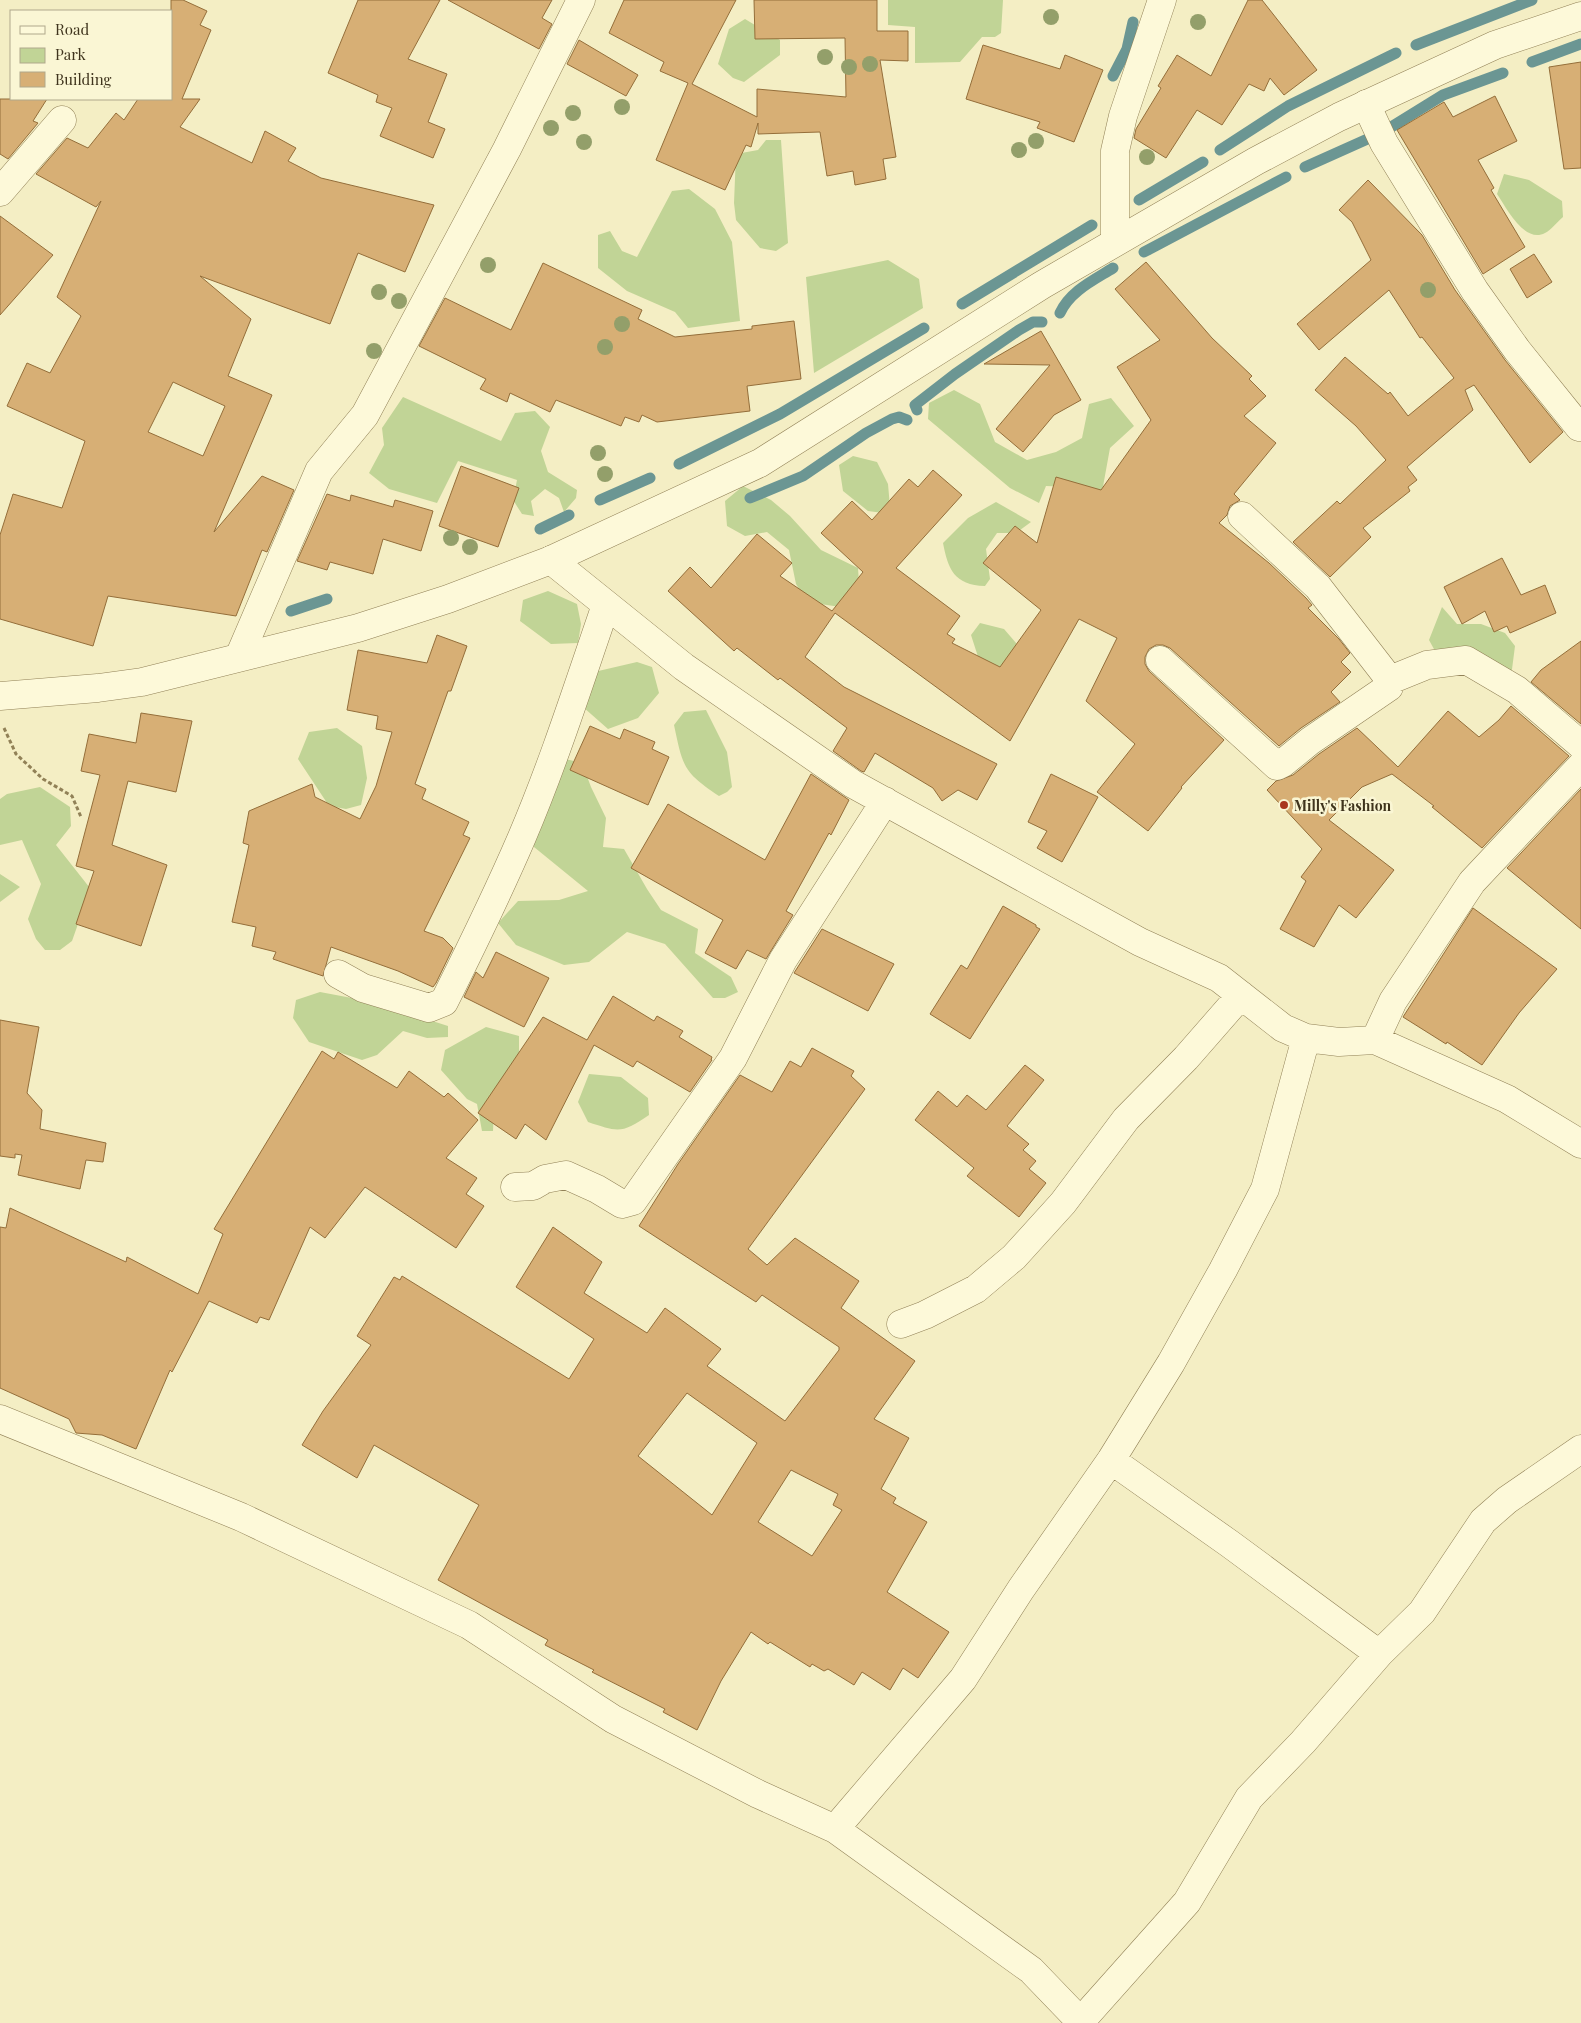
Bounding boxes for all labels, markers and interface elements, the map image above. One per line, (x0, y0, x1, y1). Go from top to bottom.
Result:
legend (10, 10, 172, 100)
text: Road (55, 19, 89, 39)
text: Park (55, 44, 87, 64)
text: Building (55, 69, 112, 89)
place label: Milly's Fashion (1294, 796, 1392, 815)
marker: Milly's Fashion (1278, 799, 1290, 811)

